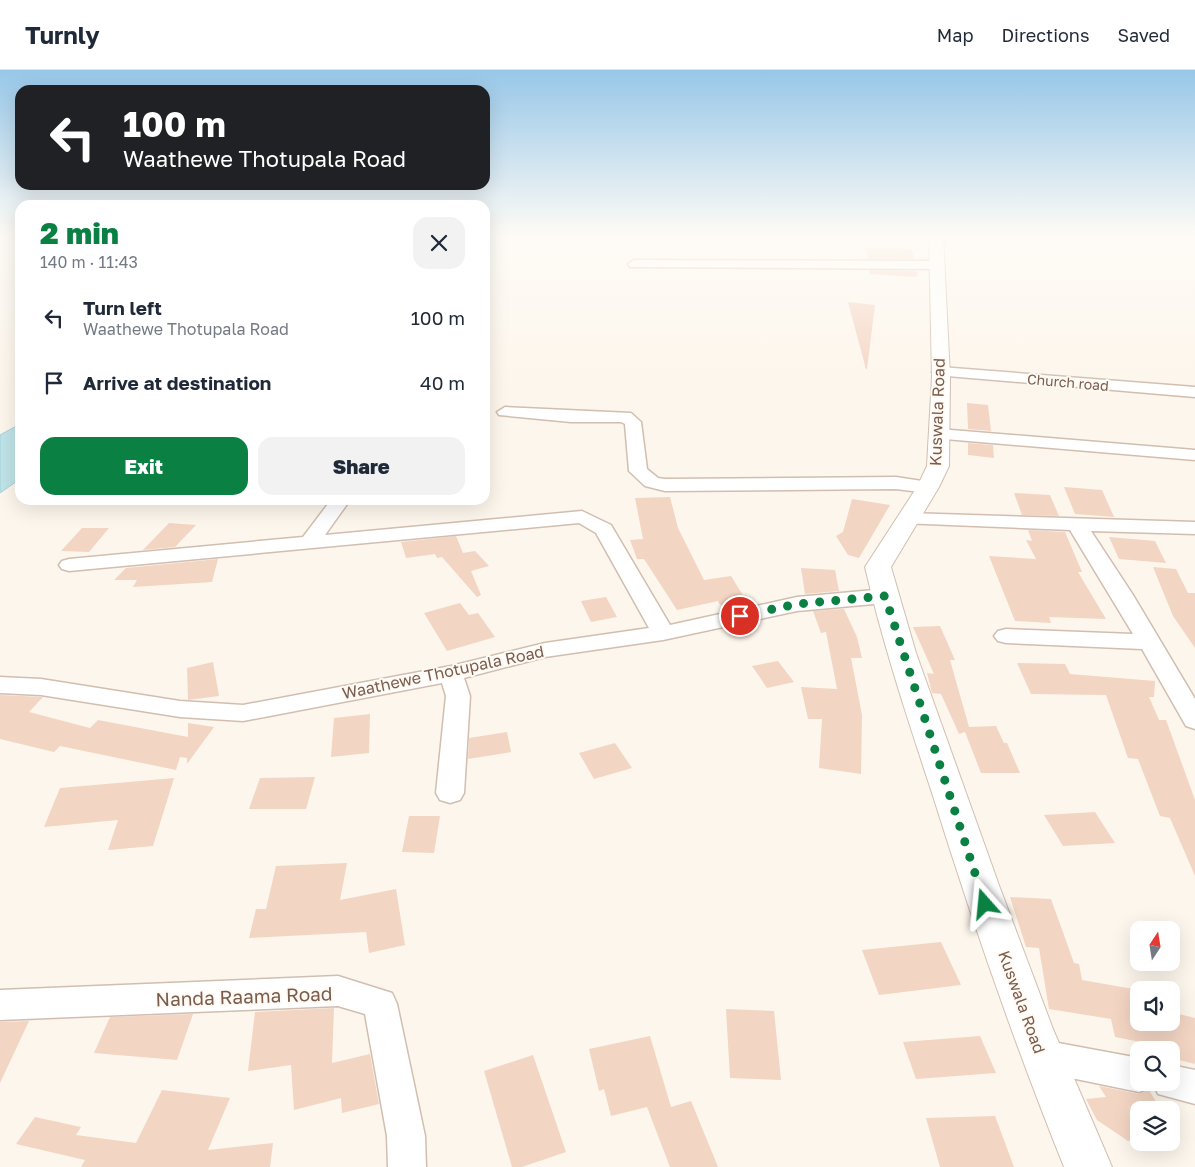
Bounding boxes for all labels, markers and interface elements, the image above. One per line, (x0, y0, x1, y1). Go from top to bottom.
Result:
text: Turnly (25, 20, 100, 49)
text: Map (937, 24, 973, 46)
text: Directions (1001, 24, 1089, 46)
text: Saved (1117, 24, 1170, 46)
text: 100 m (123, 103, 226, 145)
icon: left (40, 105, 105, 170)
text: Waathewe Thotupala Road (123, 145, 406, 172)
text: 2 min (40, 215, 119, 251)
button: close (413, 217, 465, 269)
text: 140 m · 11:43 (40, 252, 138, 272)
text: Turn left (83, 296, 162, 319)
icon: left (40, 304, 68, 332)
text: 100 m (411, 306, 465, 329)
text: Waathewe Thotupala Road (83, 319, 289, 339)
street label: Kuswala Road (925, 358, 949, 466)
icon: arrive (40, 369, 68, 397)
street label: Church road (1026, 370, 1110, 394)
text: Arrive at destination (83, 371, 271, 394)
text: 40 m (420, 371, 465, 394)
button: Exit (40, 437, 248, 495)
button: Share (258, 437, 465, 495)
pin (719, 595, 761, 637)
icon: arrive (726, 602, 754, 630)
street label: Waathewe Thotupala Road (340, 641, 546, 703)
position arrow (958, 877, 1010, 929)
north arrow (1130, 921, 1180, 971)
map controls (1130, 921, 1180, 1151)
street label: Kuswala Road (994, 948, 1050, 1056)
street label: Nanda Raama Road (155, 981, 333, 1011)
button: sound (1130, 981, 1180, 1031)
button: search (1130, 1041, 1180, 1091)
button: layers (1130, 1101, 1180, 1151)

